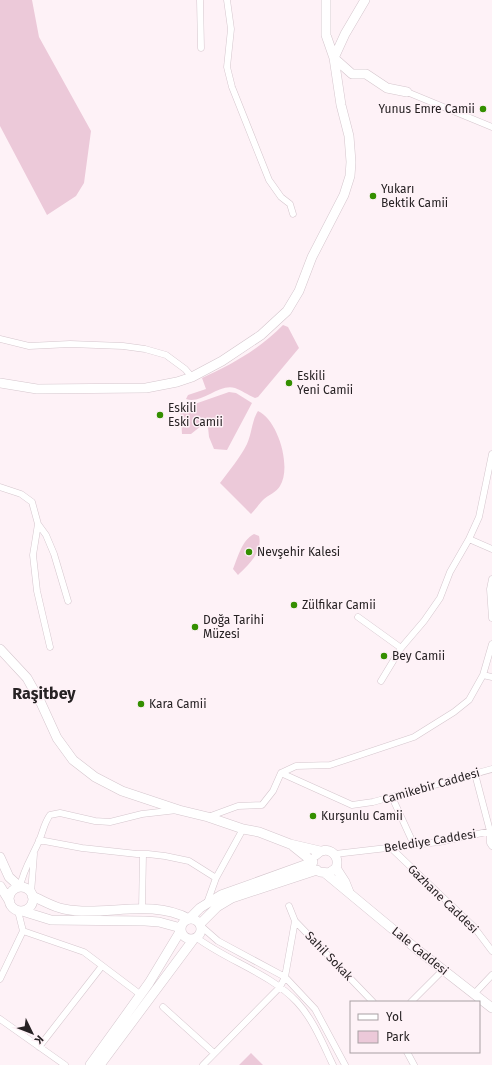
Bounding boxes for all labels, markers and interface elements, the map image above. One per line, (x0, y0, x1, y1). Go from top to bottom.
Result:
place label: Yunus Emre Camii (378, 102, 475, 116)
marker: Yunus Emre Camii (478, 104, 488, 114)
place label: Yukarı Bektik Camii (381, 182, 448, 210)
marker: Yukarı Bektik Camii (368, 191, 378, 201)
place label: Eskili Yeni Camii (297, 369, 353, 397)
marker: Eskili Yeni Camii (284, 378, 294, 388)
place label: Eskili Eski Camii (168, 401, 223, 429)
marker: Eskili Eski Camii (155, 410, 165, 420)
place label: Nevşehir Kalesi (257, 545, 340, 559)
marker: Nevşehir Kalesi (244, 547, 254, 557)
place label: Zülfikar Camii (302, 598, 376, 612)
marker: Zülfikar Camii (289, 600, 299, 610)
place label: Doğa Tarihi Müzesi (203, 613, 264, 641)
marker: Doğa Tarihi Müzesi (190, 622, 200, 632)
place label: Bey Camii (392, 649, 445, 663)
marker: Bey Camii (379, 651, 389, 661)
district label: Raşitbey (12, 684, 76, 704)
place label: Kara Camii (149, 697, 207, 711)
marker: Kara Camii (136, 699, 146, 709)
street label: Camikebir Caddesi (381, 765, 481, 807)
place label: Kurşunlu Camii (321, 809, 403, 823)
marker: Kurşunlu Camii (308, 811, 318, 821)
street label: Belediye Caddesi (383, 827, 477, 855)
street label: Gazhane Caddesi (405, 862, 481, 936)
street label: Lale Caddesi (389, 924, 451, 978)
street label: Sahil Sokak (302, 929, 356, 984)
legend (350, 1001, 480, 1053)
text: Yol (386, 1010, 403, 1024)
north arrow (12, 1013, 52, 1053)
text: Park (386, 1030, 410, 1044)
text: K (31, 1032, 46, 1047)

